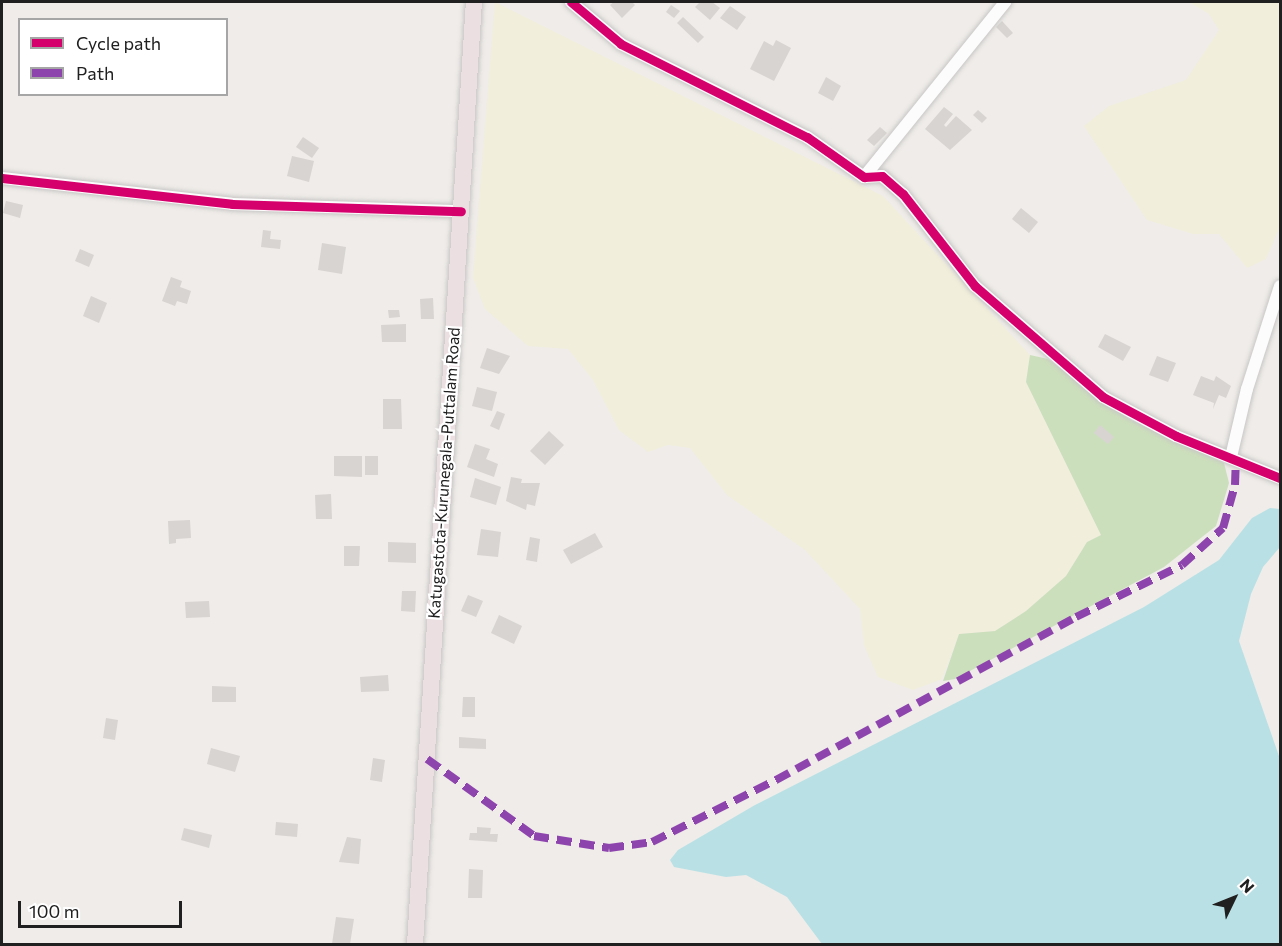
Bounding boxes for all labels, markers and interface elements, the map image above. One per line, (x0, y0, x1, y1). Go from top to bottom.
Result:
legend (18, 18, 228, 96)
text: Cycle path (76, 32, 161, 54)
text: Path (76, 62, 114, 84)
street label: Katugastota-Kurunegala-Puttalam Road (424, 327, 464, 619)
north arrow (1204, 868, 1264, 928)
text: N (1236, 875, 1259, 896)
scale bar (21, 889, 184, 927)
text: 100 m (29, 900, 79, 922)

